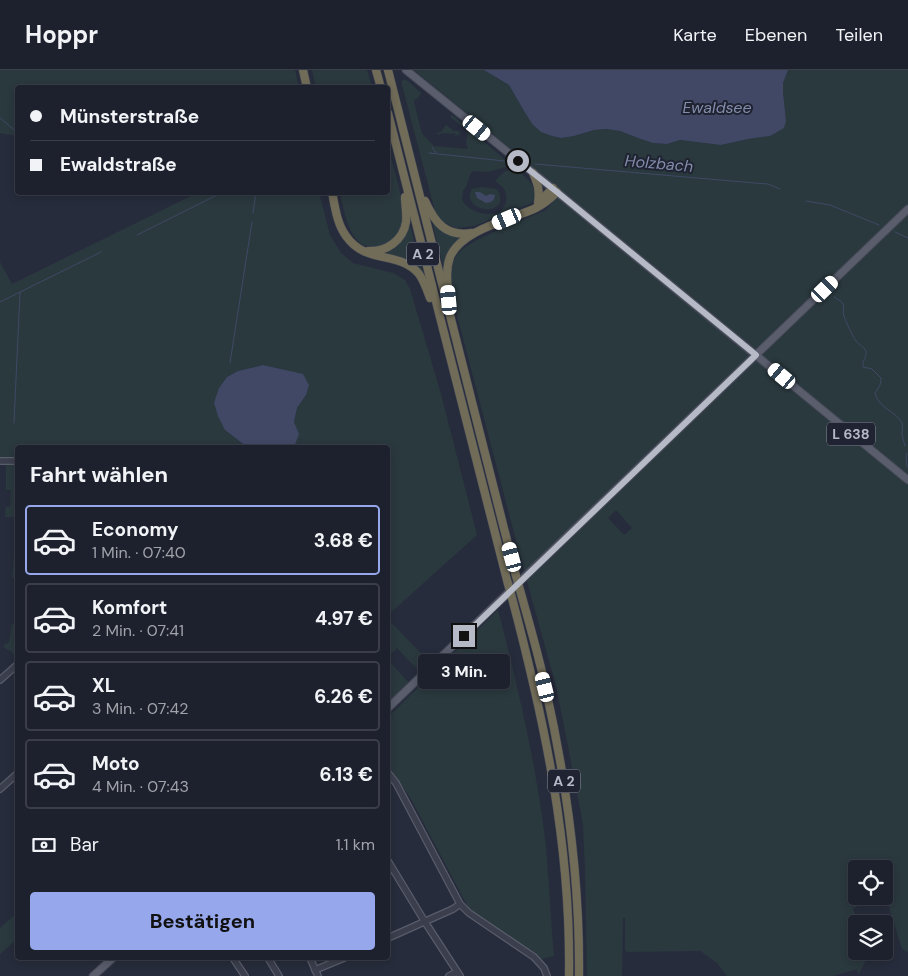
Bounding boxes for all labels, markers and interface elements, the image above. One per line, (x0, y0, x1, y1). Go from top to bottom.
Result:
text: Hoppr (25, 19, 98, 50)
text: Karte (673, 23, 717, 47)
text: Ebenen (745, 23, 807, 47)
text: Teilen (835, 23, 883, 47)
water label: Ewaldsee (682, 97, 752, 118)
text: Münsterstraße (60, 104, 199, 129)
car (460, 113, 493, 143)
route start (507, 150, 529, 172)
water label: Holzbach (624, 150, 694, 177)
text: Ewaldstraße (60, 152, 177, 177)
car (490, 206, 523, 232)
road number: A 2 (407, 242, 439, 265)
car (808, 273, 841, 305)
car (440, 284, 457, 316)
car (765, 361, 798, 391)
road number: L 638 (827, 422, 875, 446)
text: Fahrt wählen (30, 460, 168, 489)
text: Economy (92, 517, 179, 542)
icon: car (32, 518, 77, 563)
text: 3.68 € (314, 528, 373, 553)
car (500, 541, 523, 573)
text: 1 Min. · 07:40 (92, 542, 186, 563)
text: Komfort (92, 595, 167, 620)
icon: car (32, 596, 77, 641)
text: 4.97 € (315, 606, 373, 631)
text: 2 Min. · 07:41 (92, 620, 184, 641)
route end (453, 625, 475, 647)
callout: 3 Min. (418, 654, 510, 688)
text: 3 Min. (441, 661, 487, 682)
car (534, 671, 555, 703)
text: XL (92, 673, 115, 698)
icon: car (32, 674, 77, 719)
text: 6.26 € (314, 684, 373, 709)
text: 3 Min. · 07:42 (92, 698, 188, 719)
text: Moto (92, 751, 140, 776)
icon: car (32, 752, 77, 797)
text: 6.13 € (320, 762, 373, 787)
road number: A 2 (548, 769, 580, 792)
text: 4 Min. · 07:43 (92, 776, 189, 797)
icon: cash (30, 831, 58, 859)
text: Bar (70, 832, 99, 857)
text: 1.1 km (336, 834, 375, 855)
map controls (848, 860, 893, 960)
button: locate (848, 860, 893, 905)
button: Bestätigen (30, 892, 375, 950)
button: layers (848, 915, 893, 960)

